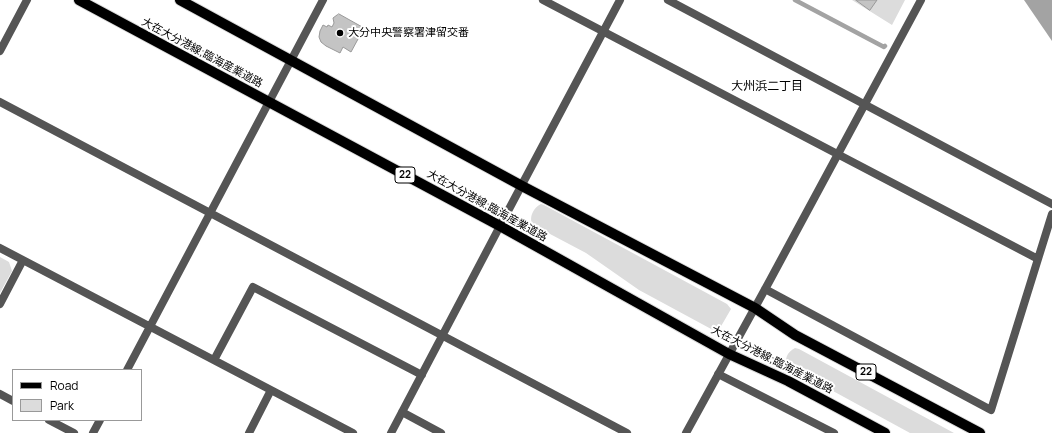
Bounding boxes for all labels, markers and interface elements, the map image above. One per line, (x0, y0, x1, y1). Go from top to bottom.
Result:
street label: 大在大分港線;臨海産業道路 (139, 15, 265, 91)
place label: 大分中央警察署津留交番 (348, 26, 469, 40)
marker: 大分中央警察署津留交番 (335, 28, 345, 38)
district label: 大州浜二丁目 (731, 80, 803, 94)
road number: 22 (395, 167, 415, 183)
street label: 大在大分港線;臨海産業道路 (425, 167, 549, 245)
street label: 大在大分港線;臨海産業道路 (709, 323, 835, 397)
road number: 22 (856, 364, 876, 380)
legend (12, 369, 142, 421)
text: Road (50, 377, 78, 394)
text: Park (50, 397, 74, 414)

